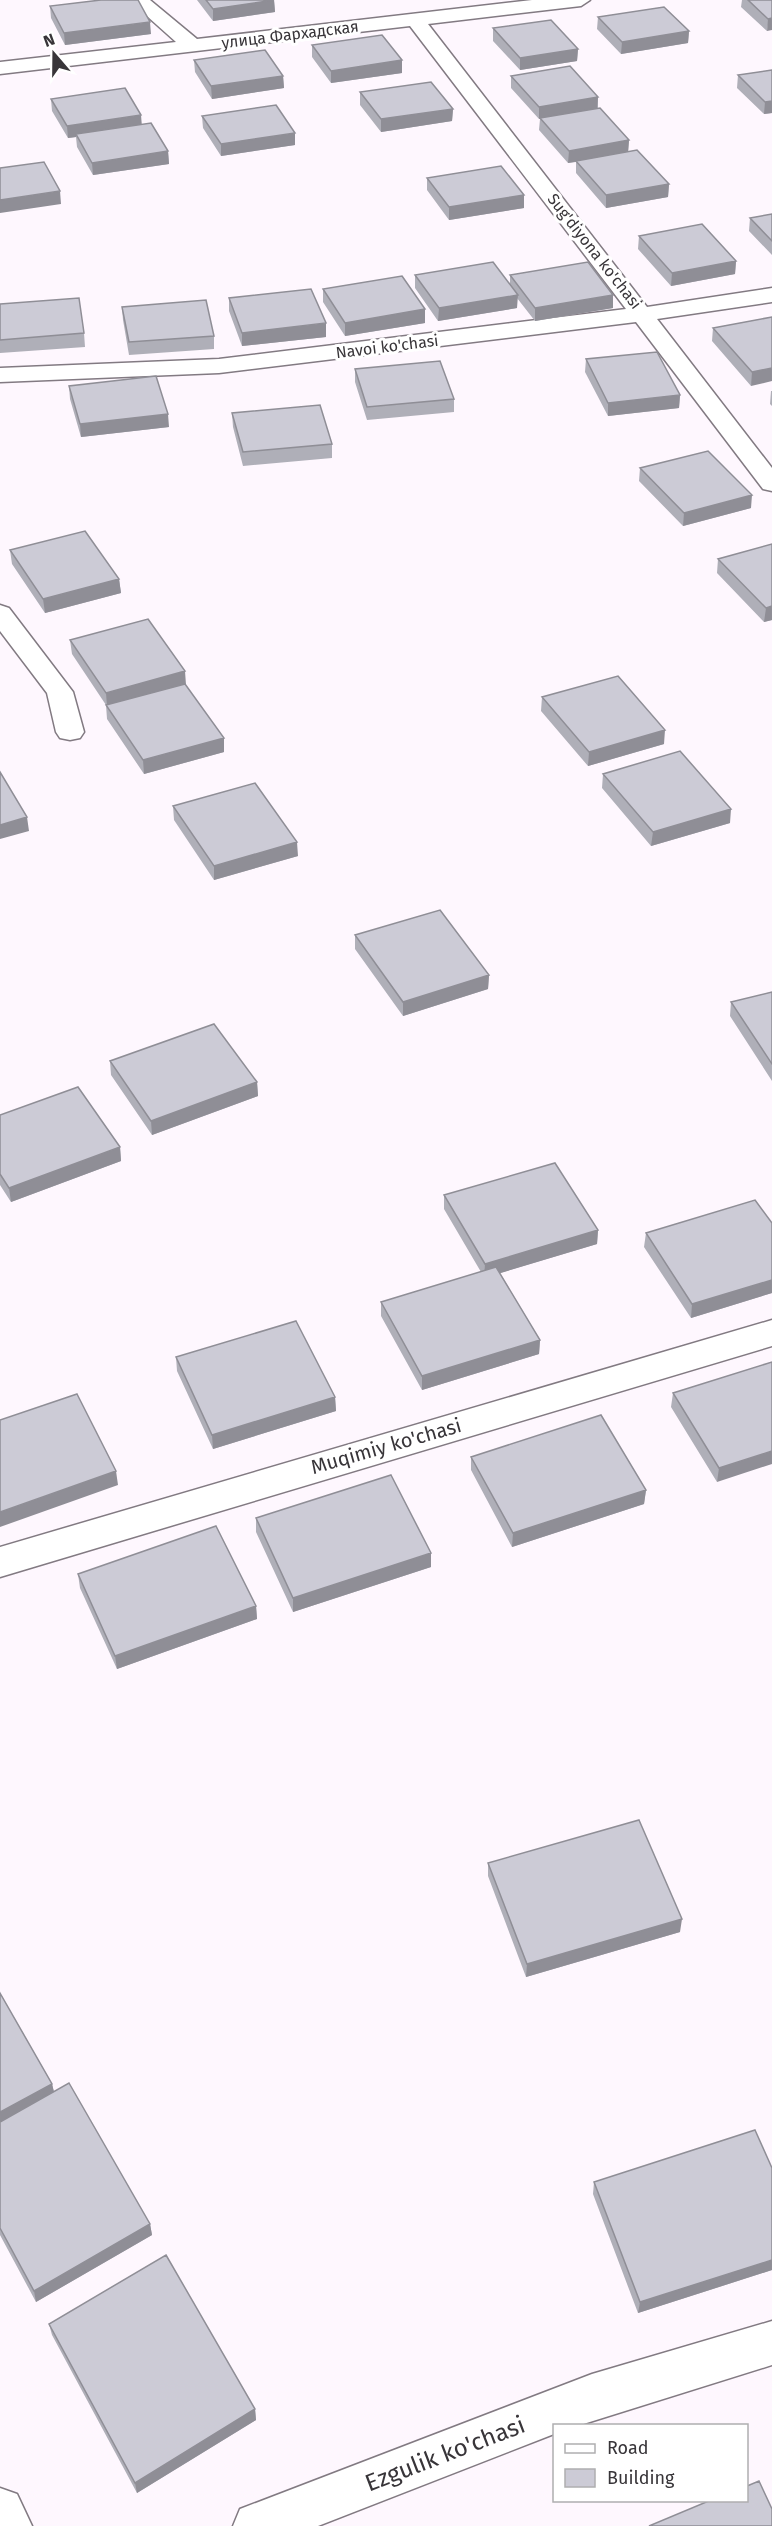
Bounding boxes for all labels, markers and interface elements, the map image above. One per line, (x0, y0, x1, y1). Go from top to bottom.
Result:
street label: улица Фархадская (220, 17, 360, 52)
north arrow (24, 24, 84, 84)
text: N (41, 30, 57, 51)
street label: Sug'diyona ko'chasi (544, 190, 646, 313)
street label: Navoi ko'chasi (335, 331, 440, 362)
street label: Muqimiy ko'chasi (308, 1413, 464, 1479)
street label: Ezgulik ko'chasi (361, 2411, 529, 2497)
legend (553, 2424, 748, 2502)
text: Road (607, 2437, 649, 2459)
text: Building (607, 2467, 675, 2489)

